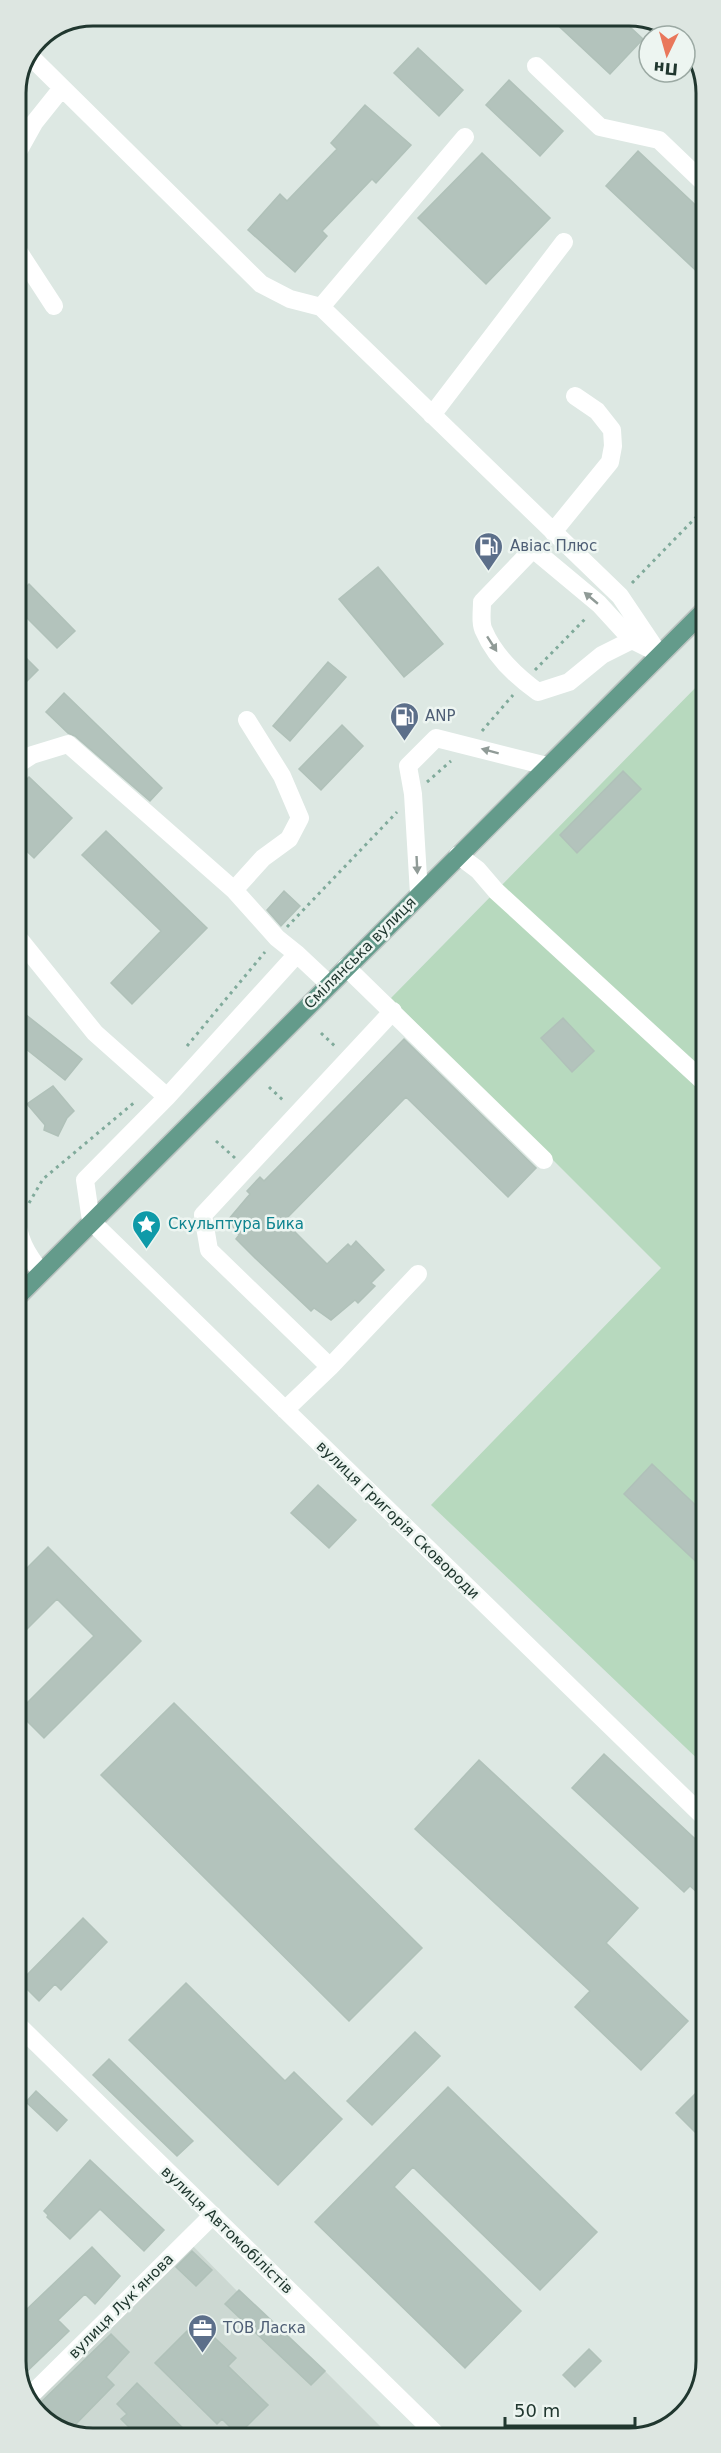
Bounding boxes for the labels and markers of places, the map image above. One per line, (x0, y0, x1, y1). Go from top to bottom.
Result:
fuel station icon: Авіас Плюс (473, 530, 505, 572)
place label: Авіас Плюс (510, 537, 597, 555)
fuel station icon: ANP (388, 700, 420, 742)
place label: ANP (425, 707, 456, 725)
place icon: Cкульптура Бика (131, 1208, 163, 1250)
place label: Cкульптура Бика (168, 1215, 304, 1233)
office icon: ТОВ Ласка (186, 2312, 218, 2354)
place label: ТОВ Ласка (222, 2319, 306, 2337)

